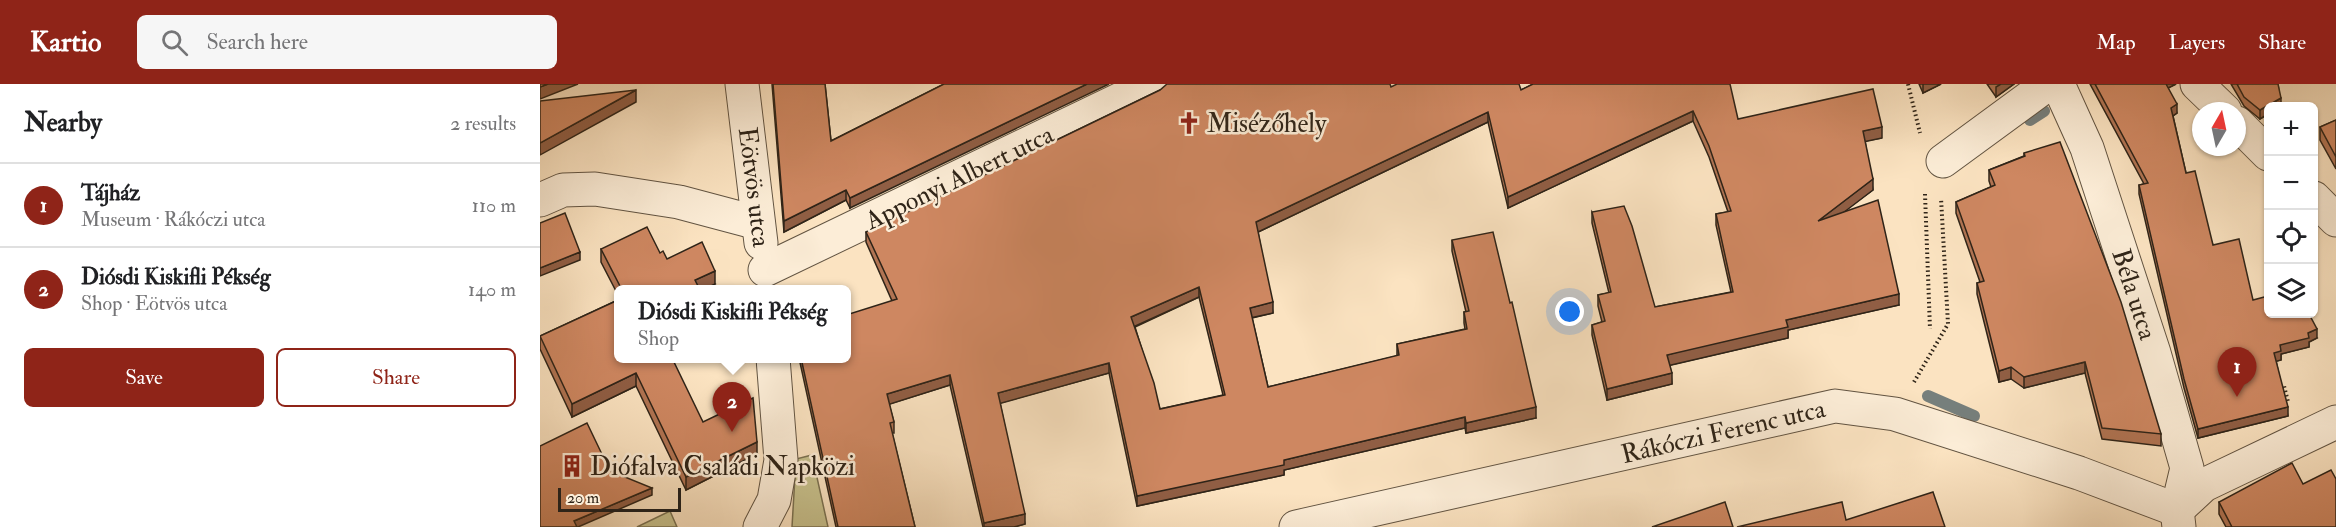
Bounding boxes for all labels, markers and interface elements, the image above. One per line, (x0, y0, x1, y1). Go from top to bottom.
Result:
search box (137, 15, 557, 69)
text: Kartio (30, 25, 101, 60)
icon: search (158, 26, 191, 59)
text: Search here (206, 28, 308, 56)
text: Map (2096, 29, 2136, 56)
text: Layers (2169, 29, 2225, 56)
text: Share (2258, 29, 2306, 56)
north arrow (2192, 102, 2246, 156)
map controls (2264, 102, 2318, 318)
button: + (2264, 102, 2318, 156)
text: Nearby (24, 107, 102, 139)
place label: Misézőhely (1207, 108, 1327, 140)
church icon: Misézőhely (1176, 110, 1202, 136)
text: 2 results (450, 111, 516, 136)
street label: Apponyi Albert utca (859, 118, 1059, 239)
street label: Eötvös utca (731, 125, 777, 249)
button: − (2264, 156, 2318, 210)
text: Tájház (81, 179, 140, 207)
text: 1 (40, 193, 47, 218)
text: 110 m (472, 193, 516, 218)
text: Museum · Rákóczi utca (81, 207, 265, 232)
button: locate (2264, 210, 2318, 264)
street label: Béla utca (2104, 245, 2164, 344)
text: Diósdi Kiskifli Pékség (81, 263, 271, 291)
button: layers (2264, 264, 2318, 318)
text: 2 (38, 277, 49, 302)
text: 140 m (468, 277, 516, 302)
popup (614, 285, 851, 363)
text: Shop · Eötvös utca (81, 291, 227, 316)
your location (1555, 297, 1584, 326)
text: Diósdi Kiskifli Pékség (638, 298, 827, 326)
text: Shop (638, 326, 679, 351)
button: Save (24, 348, 264, 407)
button: Share (276, 348, 516, 407)
pin: 1 (2218, 348, 2256, 397)
pin: 2 (712, 382, 752, 432)
street label: Rákóczi Ferenc utca (1618, 393, 1829, 471)
place label: Diófalva Családi Napközi (590, 451, 855, 484)
building icon: Diófalva Családi Napközi (559, 453, 585, 479)
scale bar (558, 485, 681, 512)
text: 20 m (567, 488, 599, 508)

